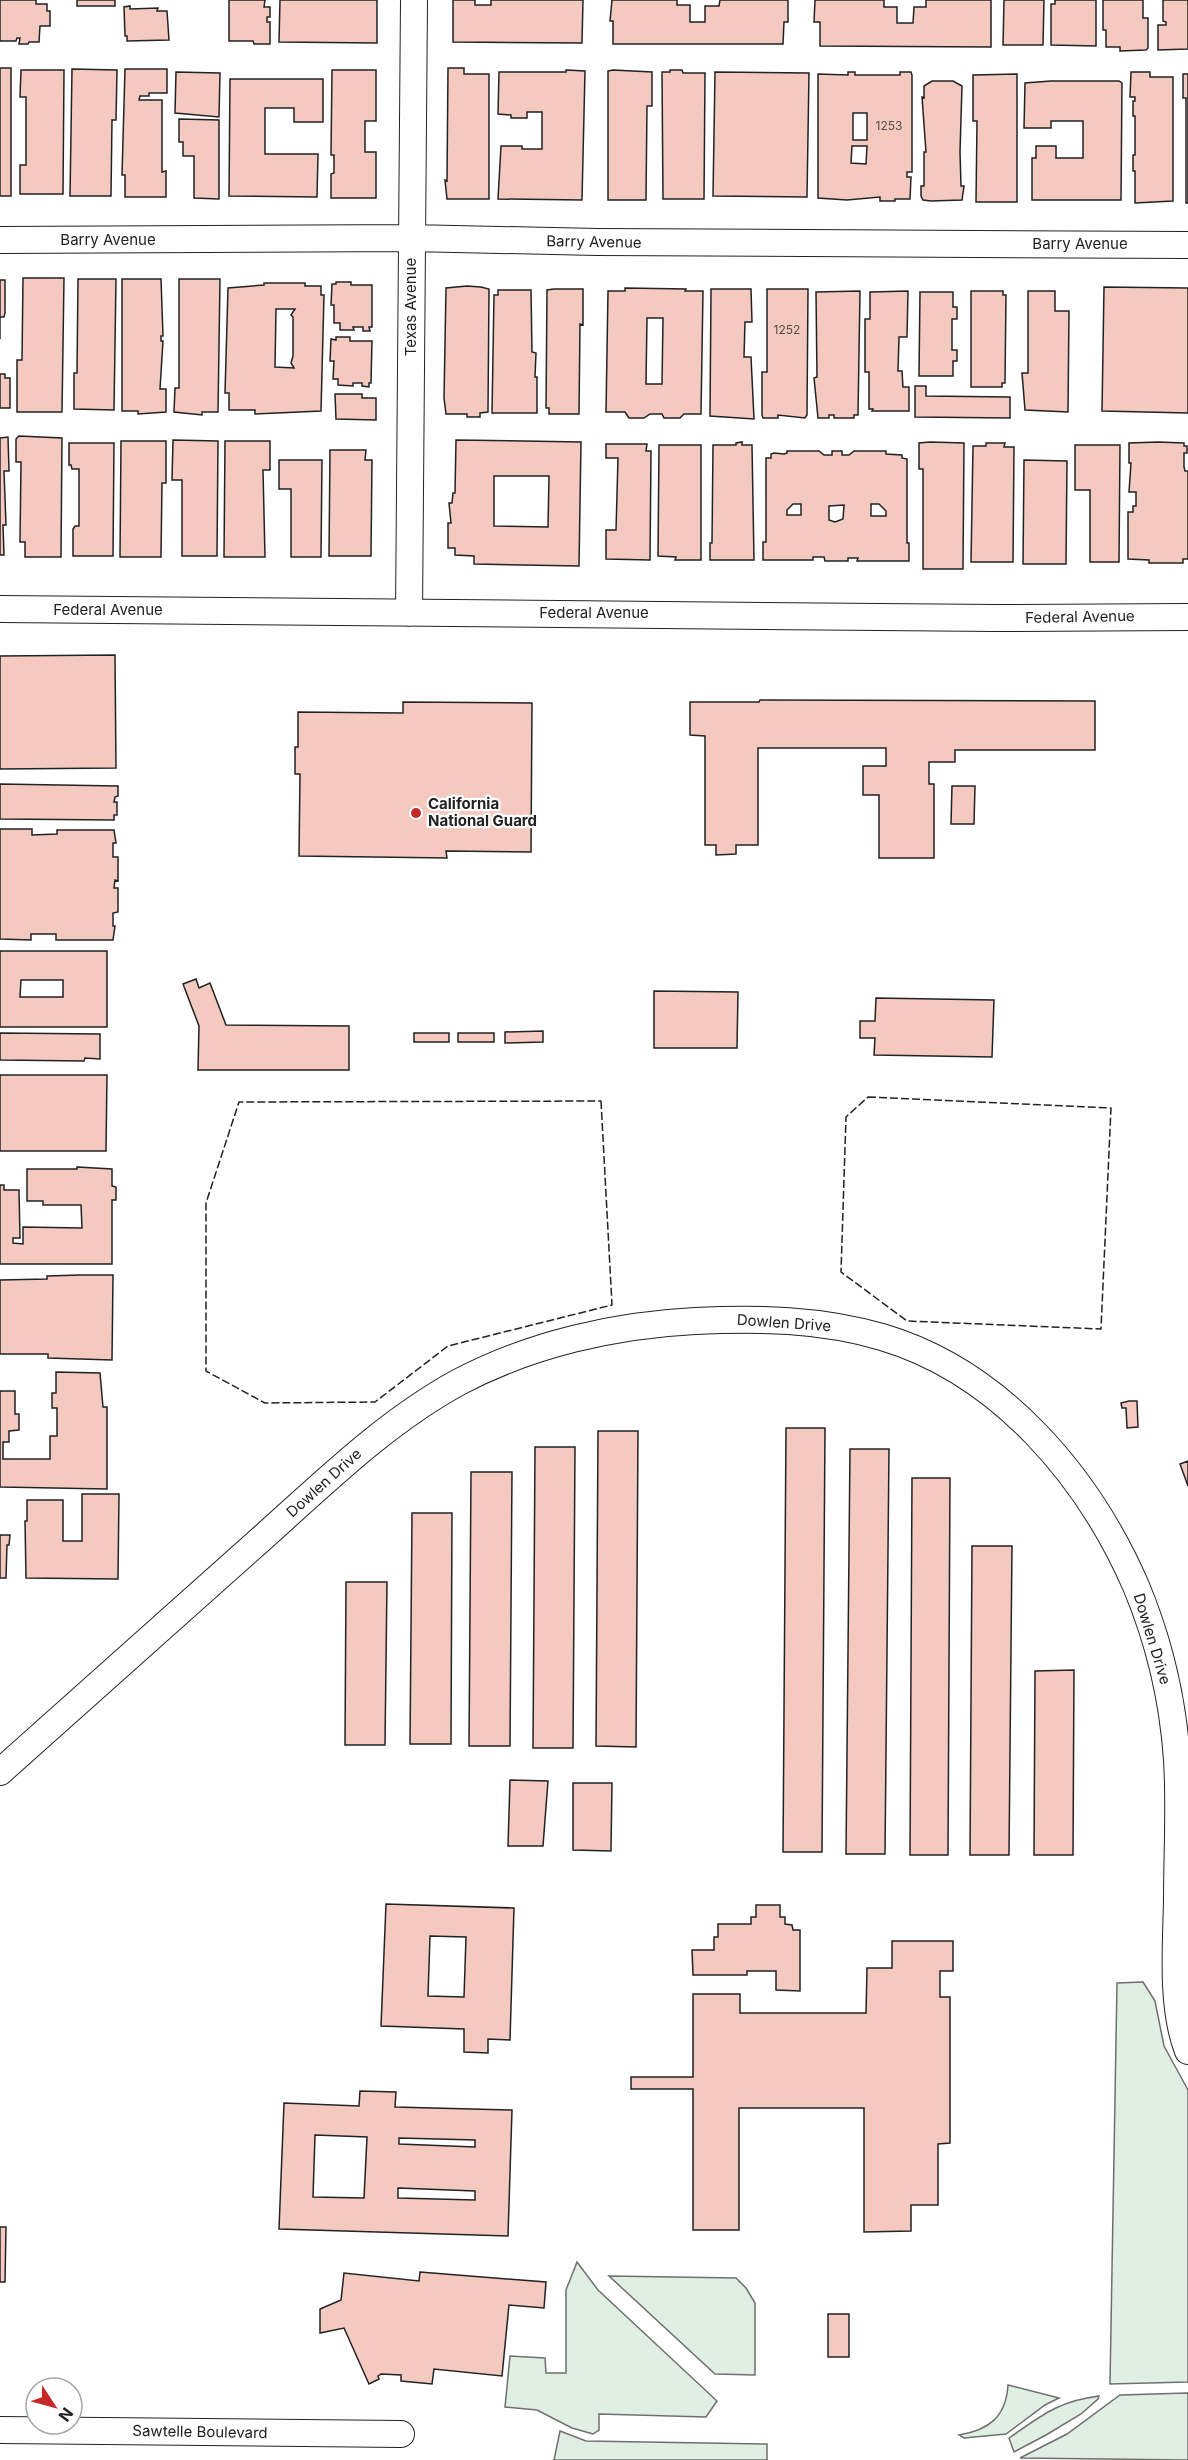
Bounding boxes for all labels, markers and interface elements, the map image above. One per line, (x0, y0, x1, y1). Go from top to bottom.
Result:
house number: 1253 (876, 118, 902, 133)
street label: Barry Avenue (60, 230, 156, 249)
street label: Barry Avenue (546, 231, 642, 252)
street label: Barry Avenue (1032, 234, 1128, 253)
street label: Texas Avenue (401, 258, 420, 356)
house number: 1252 (774, 322, 800, 337)
street label: Federal Avenue (53, 600, 163, 619)
street label: Federal Avenue (539, 603, 649, 622)
street label: Federal Avenue (1025, 606, 1135, 627)
place label: California National Guard (428, 794, 537, 830)
marker: California National Guard (409, 806, 423, 820)
street label: Dowlen Drive (736, 1310, 832, 1335)
street label: Dowlen Drive (282, 1444, 365, 1521)
street label: Dowlen Drive (1130, 1591, 1175, 1687)
north arrow (24, 2376, 84, 2436)
text: N (54, 2404, 78, 2426)
street label: Sawtelle Boulevard (132, 2421, 268, 2442)

